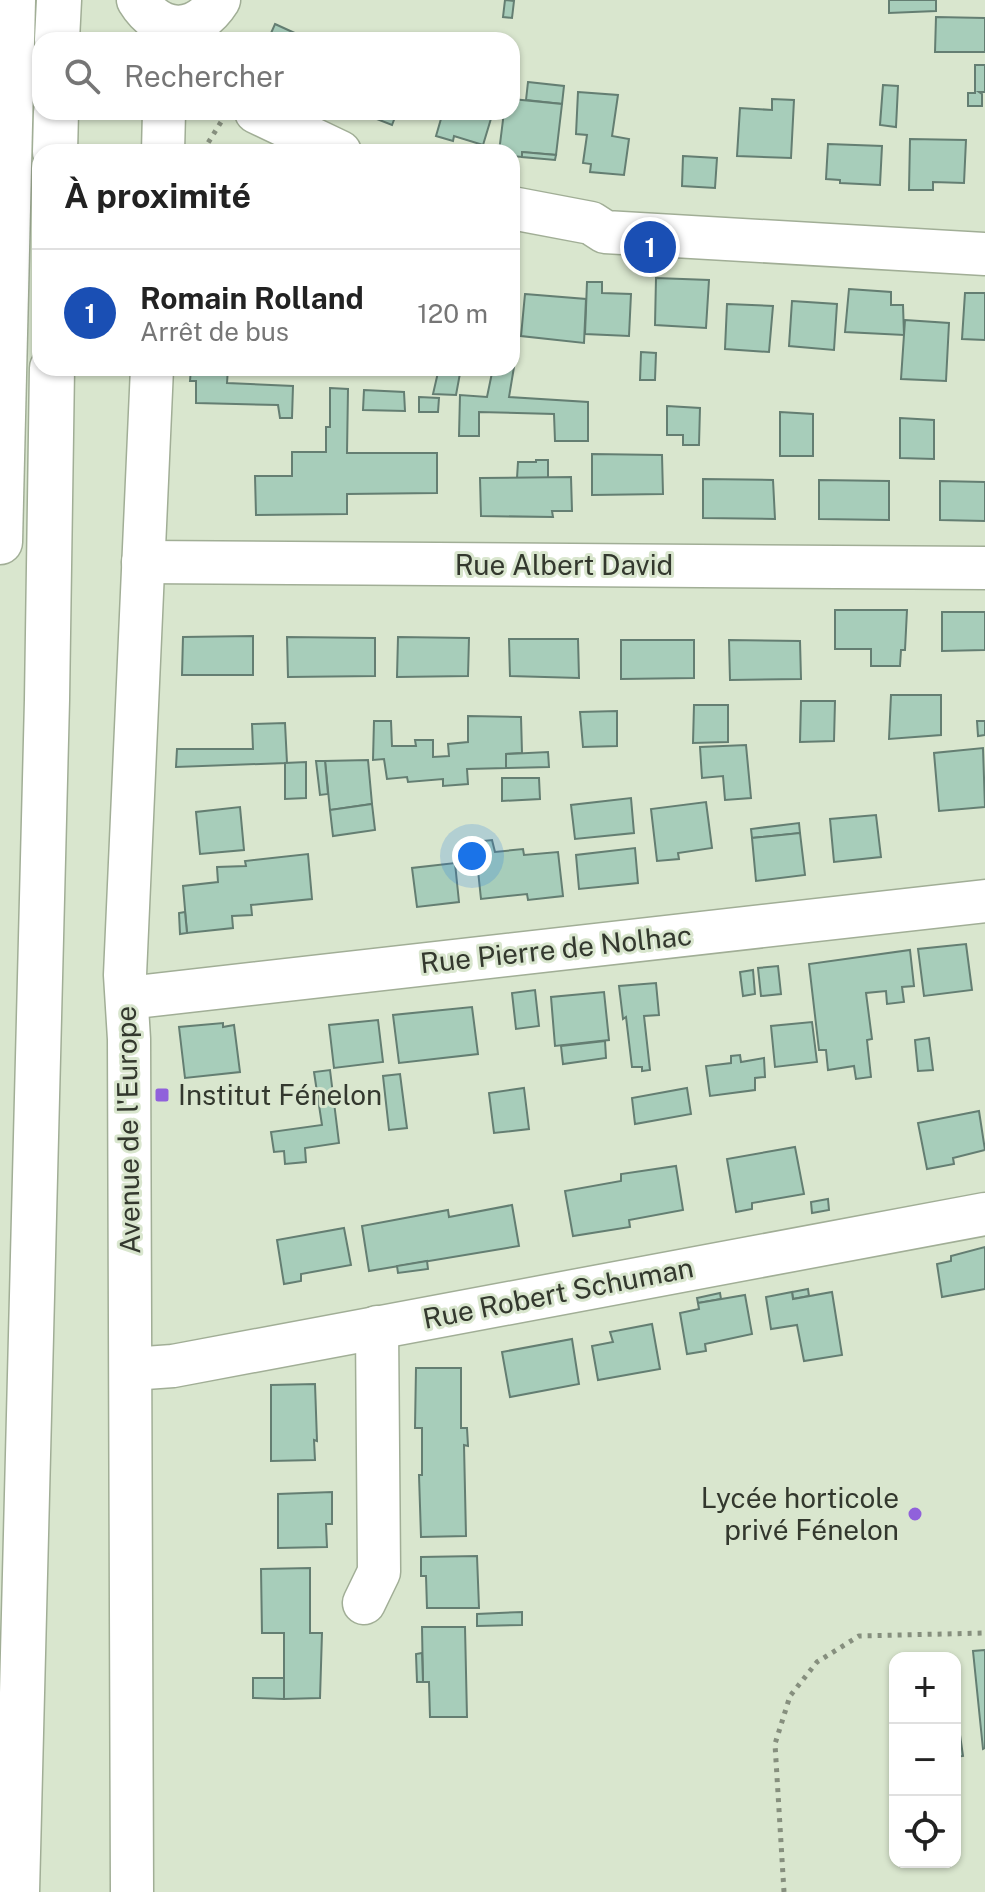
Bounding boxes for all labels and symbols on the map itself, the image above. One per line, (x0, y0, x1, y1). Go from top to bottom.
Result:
pin: 1 (624, 217, 676, 277)
street label: Rue Albert David (455, 548, 673, 581)
your location (452, 836, 492, 876)
street label: Rue Pierre de Nolhac (419, 918, 693, 979)
street label: Avenue de l'Europe (109, 1005, 146, 1255)
place label: Institut Fénelon (178, 1078, 382, 1111)
marker: Institut Fénelon (153, 1086, 171, 1104)
street label: Rue Robert Schuman (420, 1250, 696, 1335)
place label: Lycée horticole privé Fénelon (701, 1481, 899, 1546)
marker: Lycée horticole privé Fénelon (906, 1505, 924, 1523)

